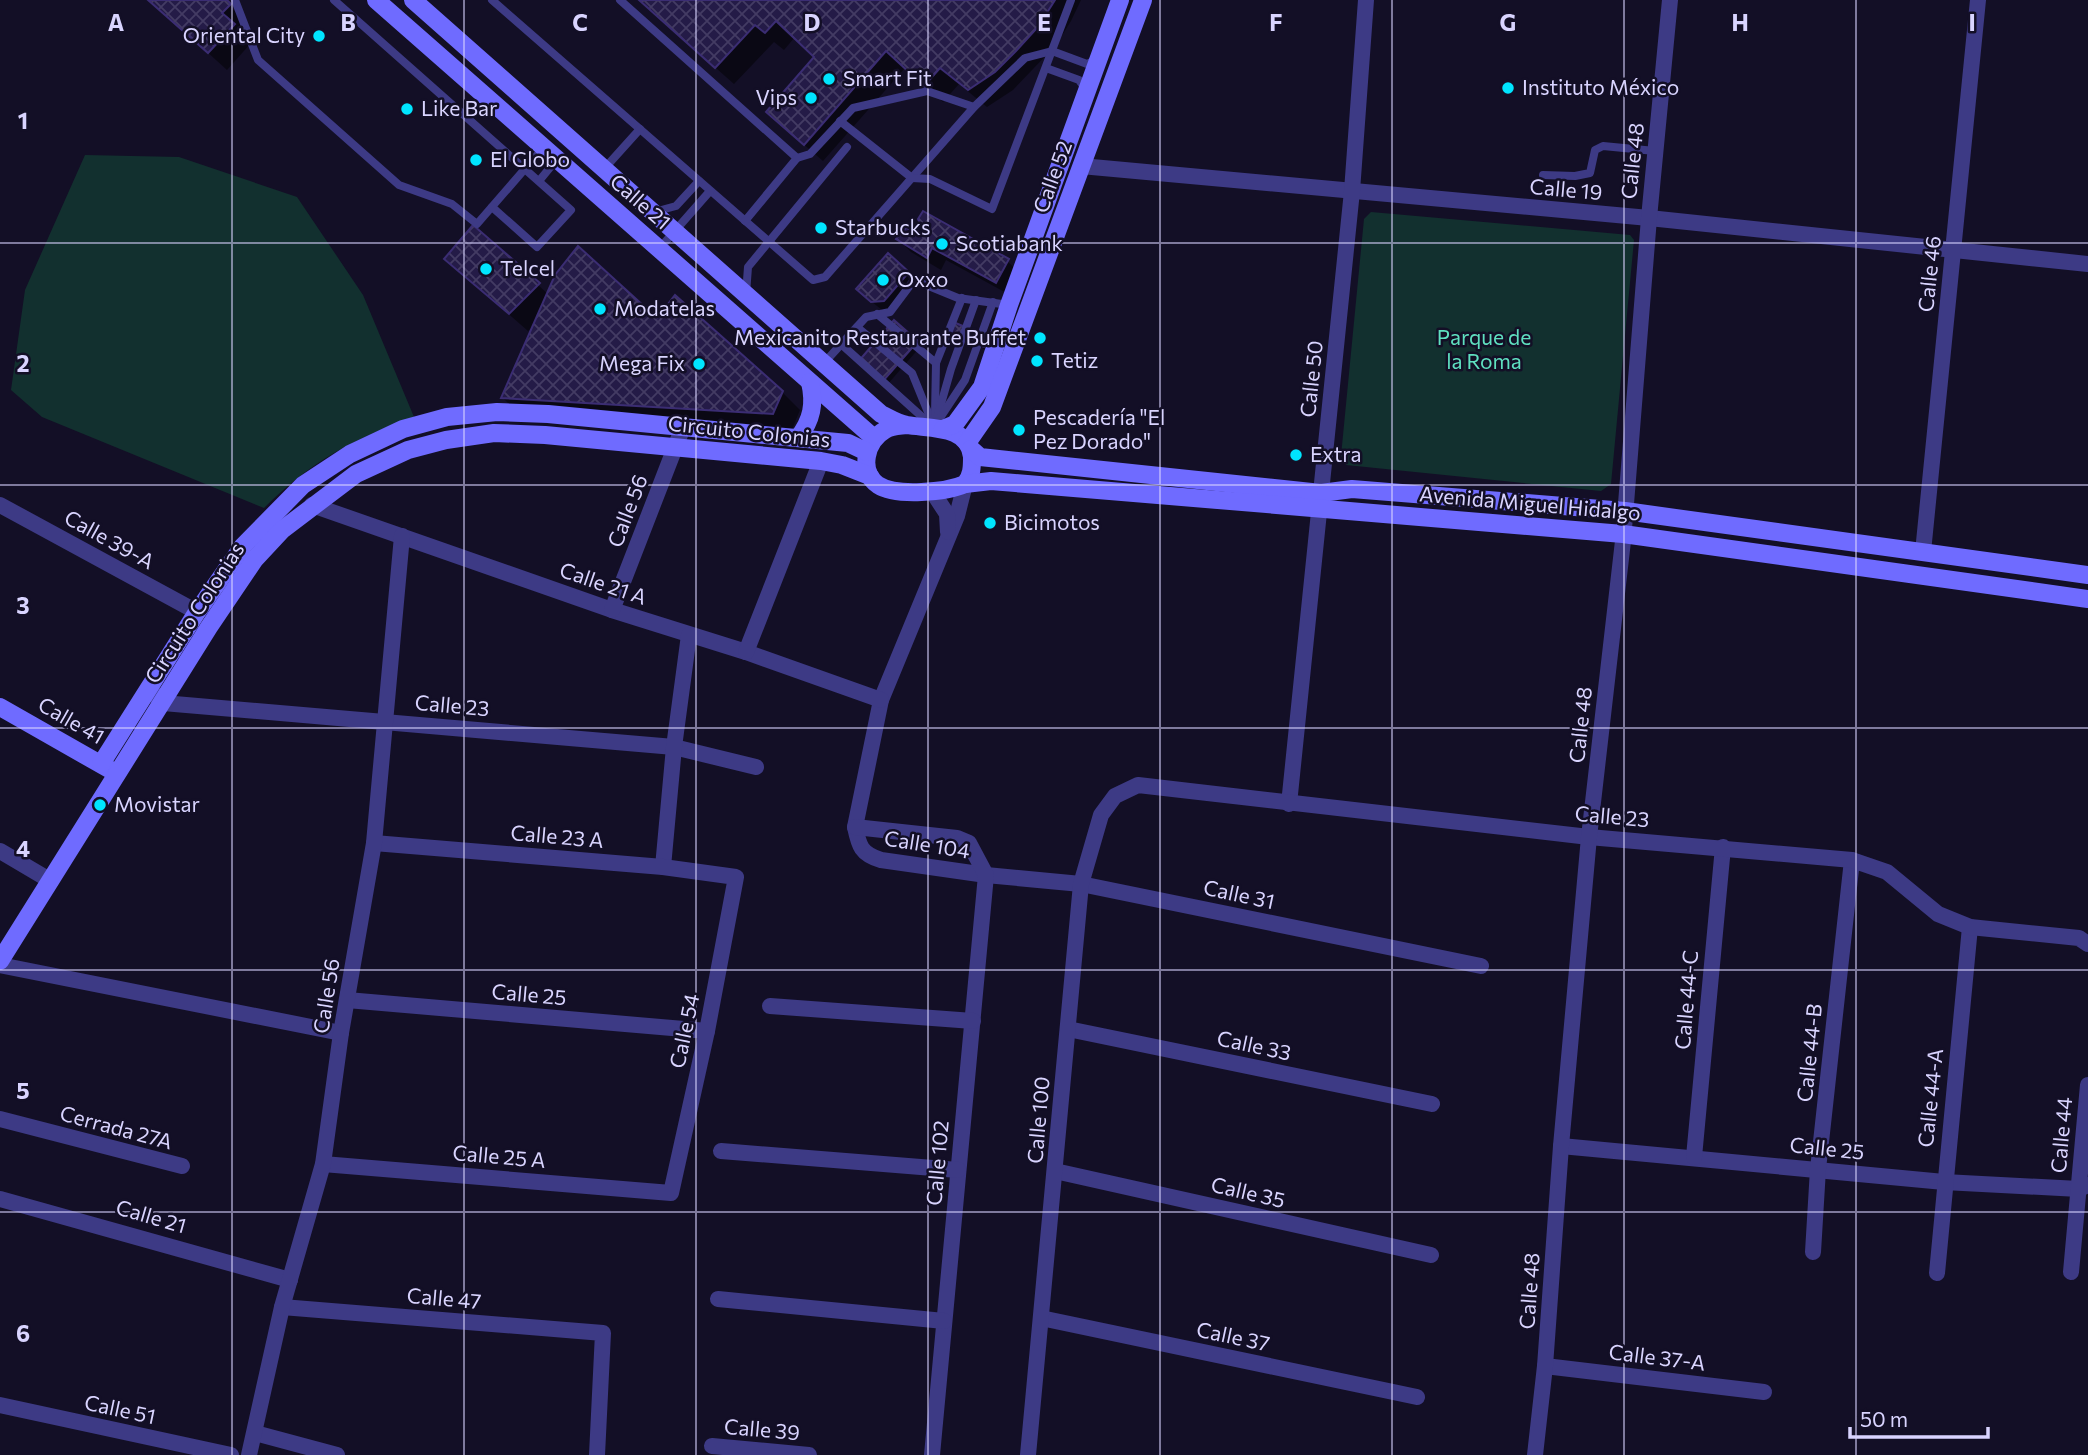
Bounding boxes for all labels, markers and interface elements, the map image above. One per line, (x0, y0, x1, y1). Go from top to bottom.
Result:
text: A (108, 8, 125, 36)
text: B (340, 8, 356, 36)
text: C (572, 8, 588, 36)
text: D (804, 8, 821, 36)
text: E (1037, 8, 1051, 36)
text: F (1269, 8, 1283, 36)
text: G (1500, 8, 1516, 36)
text: H (1731, 8, 1749, 36)
text: I (1968, 8, 1976, 36)
place label: Oriental City (183, 22, 305, 47)
marker: Oriental City (311, 28, 327, 44)
place label: Smart Fit (843, 65, 932, 90)
marker: Smart Fit (821, 71, 837, 87)
place label: Instituto México (1522, 74, 1679, 99)
marker: Instituto México (1500, 80, 1516, 96)
place label: Vips (755, 84, 797, 109)
marker: Vips (803, 90, 819, 106)
place label: Like Bar (421, 95, 497, 120)
marker: Like Bar (399, 101, 415, 117)
text: 1 (18, 106, 28, 134)
street label: Calle 48 (1615, 122, 1648, 200)
street label: Calle 52 (1027, 137, 1076, 216)
place label: El Globo (490, 146, 570, 171)
marker: El Globo (468, 152, 484, 168)
street label: Calle 21 (606, 168, 676, 234)
street label: Calle 19 (1529, 173, 1604, 204)
place label: Starbucks (835, 214, 931, 239)
marker: Starbucks (813, 220, 829, 236)
place label: Scotiabank (956, 230, 1063, 255)
street label: Calle 46 (1912, 235, 1945, 313)
marker: Scotiabank (934, 236, 950, 252)
place label: Telcel (500, 255, 555, 280)
marker: Telcel (478, 261, 494, 277)
place label: Oxxo (897, 266, 948, 291)
marker: Oxxo (875, 272, 891, 288)
place label: Modatelas (614, 295, 715, 320)
marker: Modatelas (592, 301, 608, 317)
place label: Mexicanito Restaurante Buffet (734, 324, 1026, 349)
park label: Parque de la Roma (1437, 324, 1531, 373)
marker: Mexicanito Restaurante Buffet (1032, 330, 1048, 346)
street label: Calle 50 (1294, 339, 1327, 418)
place label: Tetiz (1051, 347, 1098, 372)
text: 2 (16, 349, 30, 377)
place label: Mega Fix (599, 350, 685, 375)
marker: Tetiz (1029, 353, 1045, 369)
marker: Mega Fix (691, 356, 707, 372)
place label: Pescadería "El Pez Dorado" (1033, 404, 1165, 453)
street label: Circuito Colonias (667, 410, 832, 451)
marker: Pescadería "El Pez Dorado" (1011, 422, 1027, 438)
place label: Extra (1310, 441, 1361, 466)
marker: Extra (1288, 447, 1304, 463)
street label: Calle 56 (601, 471, 652, 550)
street label: Avenida Miguel Hidalgo (1418, 480, 1642, 525)
street label: Calle 39-A (60, 504, 159, 574)
place label: Bicimotos (1004, 509, 1100, 534)
marker: Bicimotos (982, 515, 998, 531)
street label: Circuito Colonias (139, 537, 249, 687)
street label: Calle 21 A (557, 556, 650, 609)
text: 3 (16, 591, 30, 619)
street label: Calle 48 (1563, 686, 1596, 764)
street label: Calle 23 (414, 689, 490, 720)
street label: Calle 41 (34, 691, 109, 749)
place label: Movistar (114, 791, 200, 816)
marker: Movistar (92, 797, 108, 813)
street label: Calle 23 (1574, 800, 1650, 831)
street label: Calle 23 A (510, 819, 605, 852)
street label: Calle 104 (883, 824, 972, 863)
text: 4 (16, 834, 30, 862)
street label: Calle 31 (1201, 874, 1277, 913)
street label: Calle 44-C (1669, 949, 1702, 1051)
street label: Calle 56 (307, 956, 344, 1035)
street label: Calle 25 (491, 978, 567, 1009)
street label: Calle 54 (663, 991, 704, 1070)
street label: Calle 44-B (1791, 1002, 1826, 1103)
street label: Calle 33 (1215, 1025, 1294, 1065)
street label: Calle 44-A (1912, 1047, 1947, 1149)
street label: Calle 100 (1021, 1075, 1054, 1165)
text: 5 (16, 1076, 30, 1104)
street label: Calle 44 (2045, 1095, 2076, 1174)
street label: Cerrada 27A (57, 1100, 175, 1154)
street label: Calle 102 (920, 1119, 953, 1206)
street label: Calle 25 (1789, 1131, 1866, 1164)
street label: Calle 25 A (452, 1139, 547, 1172)
street label: Calle 35 (1209, 1171, 1288, 1212)
street label: Calle 21 (113, 1194, 189, 1237)
street label: Calle 48 (1513, 1252, 1544, 1330)
street label: Calle 47 (406, 1282, 482, 1313)
street label: Calle 37 (1194, 1316, 1272, 1355)
text: 6 (16, 1319, 30, 1347)
street label: Calle 37-A (1607, 1338, 1707, 1375)
street label: Calle 51 (82, 1389, 158, 1428)
scale bar (1850, 1396, 1988, 1440)
text: 50 m (1860, 1406, 1908, 1431)
street label: Calle 39 (723, 1413, 801, 1444)

